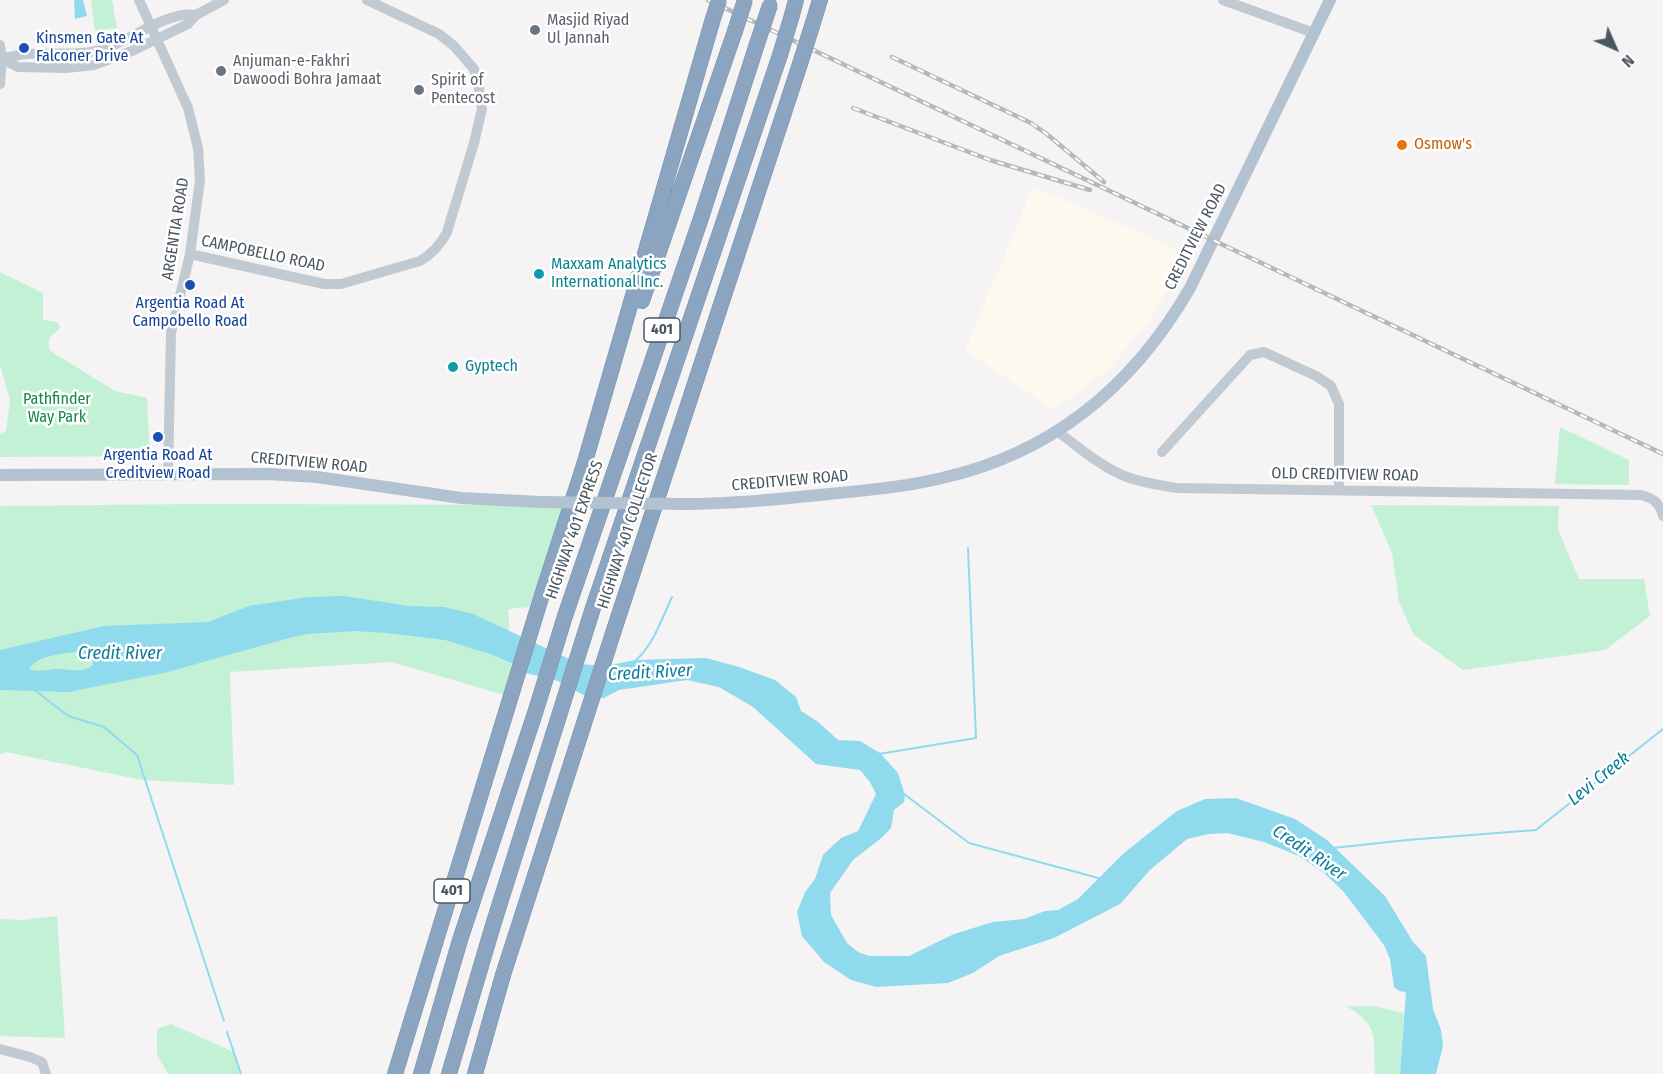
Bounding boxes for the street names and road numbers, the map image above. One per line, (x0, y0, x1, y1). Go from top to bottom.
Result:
street label: ARGENTIA ROAD (158, 176, 194, 282)
street label: CREDITVIEW ROAD (1161, 181, 1231, 293)
street label: CAMPOBELLO ROAD (199, 232, 327, 276)
road number: 401 (644, 318, 680, 342)
street label: CREDITVIEW ROAD (250, 448, 368, 478)
street label: HIGHWAY 401 COLLECTOR (594, 451, 662, 611)
street label: HIGHWAY 401 EXPRESS (542, 458, 608, 602)
street label: OLD CREDITVIEW ROAD (1271, 464, 1419, 486)
street label: CREDITVIEW ROAD (731, 466, 849, 496)
road number: 401 (434, 879, 470, 903)

